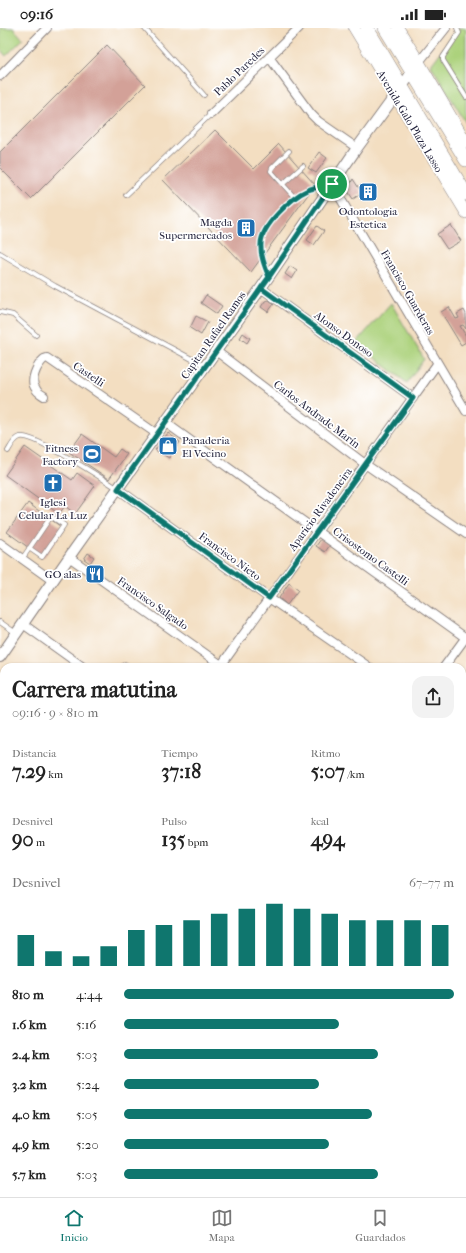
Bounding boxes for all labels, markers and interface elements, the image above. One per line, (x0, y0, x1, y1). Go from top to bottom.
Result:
text: 09:16 (20, 5, 53, 23)
street label: Pablo Paredes (211, 44, 267, 99)
street label: Avenida Galo Plaza Lasso (373, 67, 445, 175)
pin (315, 167, 349, 201)
icon: arrive (321, 173, 343, 195)
building icon: Odontologia Estetica (357, 181, 379, 203)
place label: Odontologia Estetica (339, 205, 398, 231)
place label: Magda Supermercados (159, 216, 233, 242)
building icon: Magda Supermercados (235, 217, 257, 239)
street label: Francisco Guarderas (378, 247, 437, 337)
street label: Capitan Rafael Ramos (178, 289, 249, 382)
street label: Alonso Donoso (311, 308, 376, 360)
street label: Castelli (70, 359, 108, 390)
street label: Carlos Andrade Marín (271, 378, 363, 451)
place label: Panaderia El Vecino (182, 434, 230, 460)
shop icon: Panaderia El Vecino (157, 435, 179, 457)
place label: Fitness Factory (42, 442, 79, 468)
sports icon: Fitness Factory (81, 443, 103, 465)
street label: Aparicio Rivadeneira (285, 464, 356, 554)
church icon: Iglesi Celular La Luz (42, 472, 64, 494)
place label: Iglesi Celular La Luz (19, 496, 88, 522)
street label: Crisostomo Castelli (330, 524, 412, 589)
street label: Francisco Nieto (196, 530, 264, 583)
restaurant icon: GO alas (84, 563, 106, 585)
place label: GO alas (45, 568, 81, 581)
street label: Francisco Salgado (115, 574, 191, 633)
button: share (412, 676, 454, 718)
text: Carrera matutina (12, 677, 177, 703)
text: 09:16 · 9 × 810 m (12, 705, 98, 720)
text: Distancia (12, 747, 56, 760)
text: Tiempo (161, 747, 198, 760)
text: Ritmo (311, 747, 340, 760)
text: 7.29 (12, 760, 46, 783)
text: 37:18 (161, 760, 201, 783)
text: 5:07 (311, 760, 345, 783)
text: km (46, 768, 63, 781)
text: /km (345, 768, 365, 781)
text: Desnivel (12, 815, 53, 828)
text: Pulso (161, 815, 187, 828)
text: kcal (311, 815, 329, 828)
text: 90 (12, 828, 34, 851)
text: 135 (161, 828, 185, 851)
text: 494 (311, 828, 345, 851)
text: m (34, 836, 45, 849)
text: bpm (185, 836, 209, 849)
text: Desnivel (12, 875, 61, 890)
text: 67–77 m (409, 875, 454, 890)
text: 810 m (12, 987, 44, 1002)
text: 4:44 (76, 987, 102, 1002)
text: 1.6 km (12, 1017, 46, 1032)
text: 5:16 (76, 1017, 96, 1032)
text: 2.4 km (12, 1047, 49, 1062)
text: 5:03 (76, 1047, 97, 1062)
text: 3.2 km (12, 1077, 47, 1092)
text: 5:24 (76, 1077, 99, 1092)
text: 4.0 km (12, 1107, 50, 1122)
text: 5:05 (76, 1107, 98, 1122)
text: 4.9 km (12, 1137, 49, 1152)
text: 5:20 (76, 1137, 99, 1152)
text: 5.7 km (12, 1167, 46, 1182)
text: 5:03 (76, 1167, 97, 1182)
tab: Inicio (60, 1207, 88, 1244)
tab: Mapa (208, 1207, 235, 1244)
tab: Guardados (355, 1207, 406, 1244)

